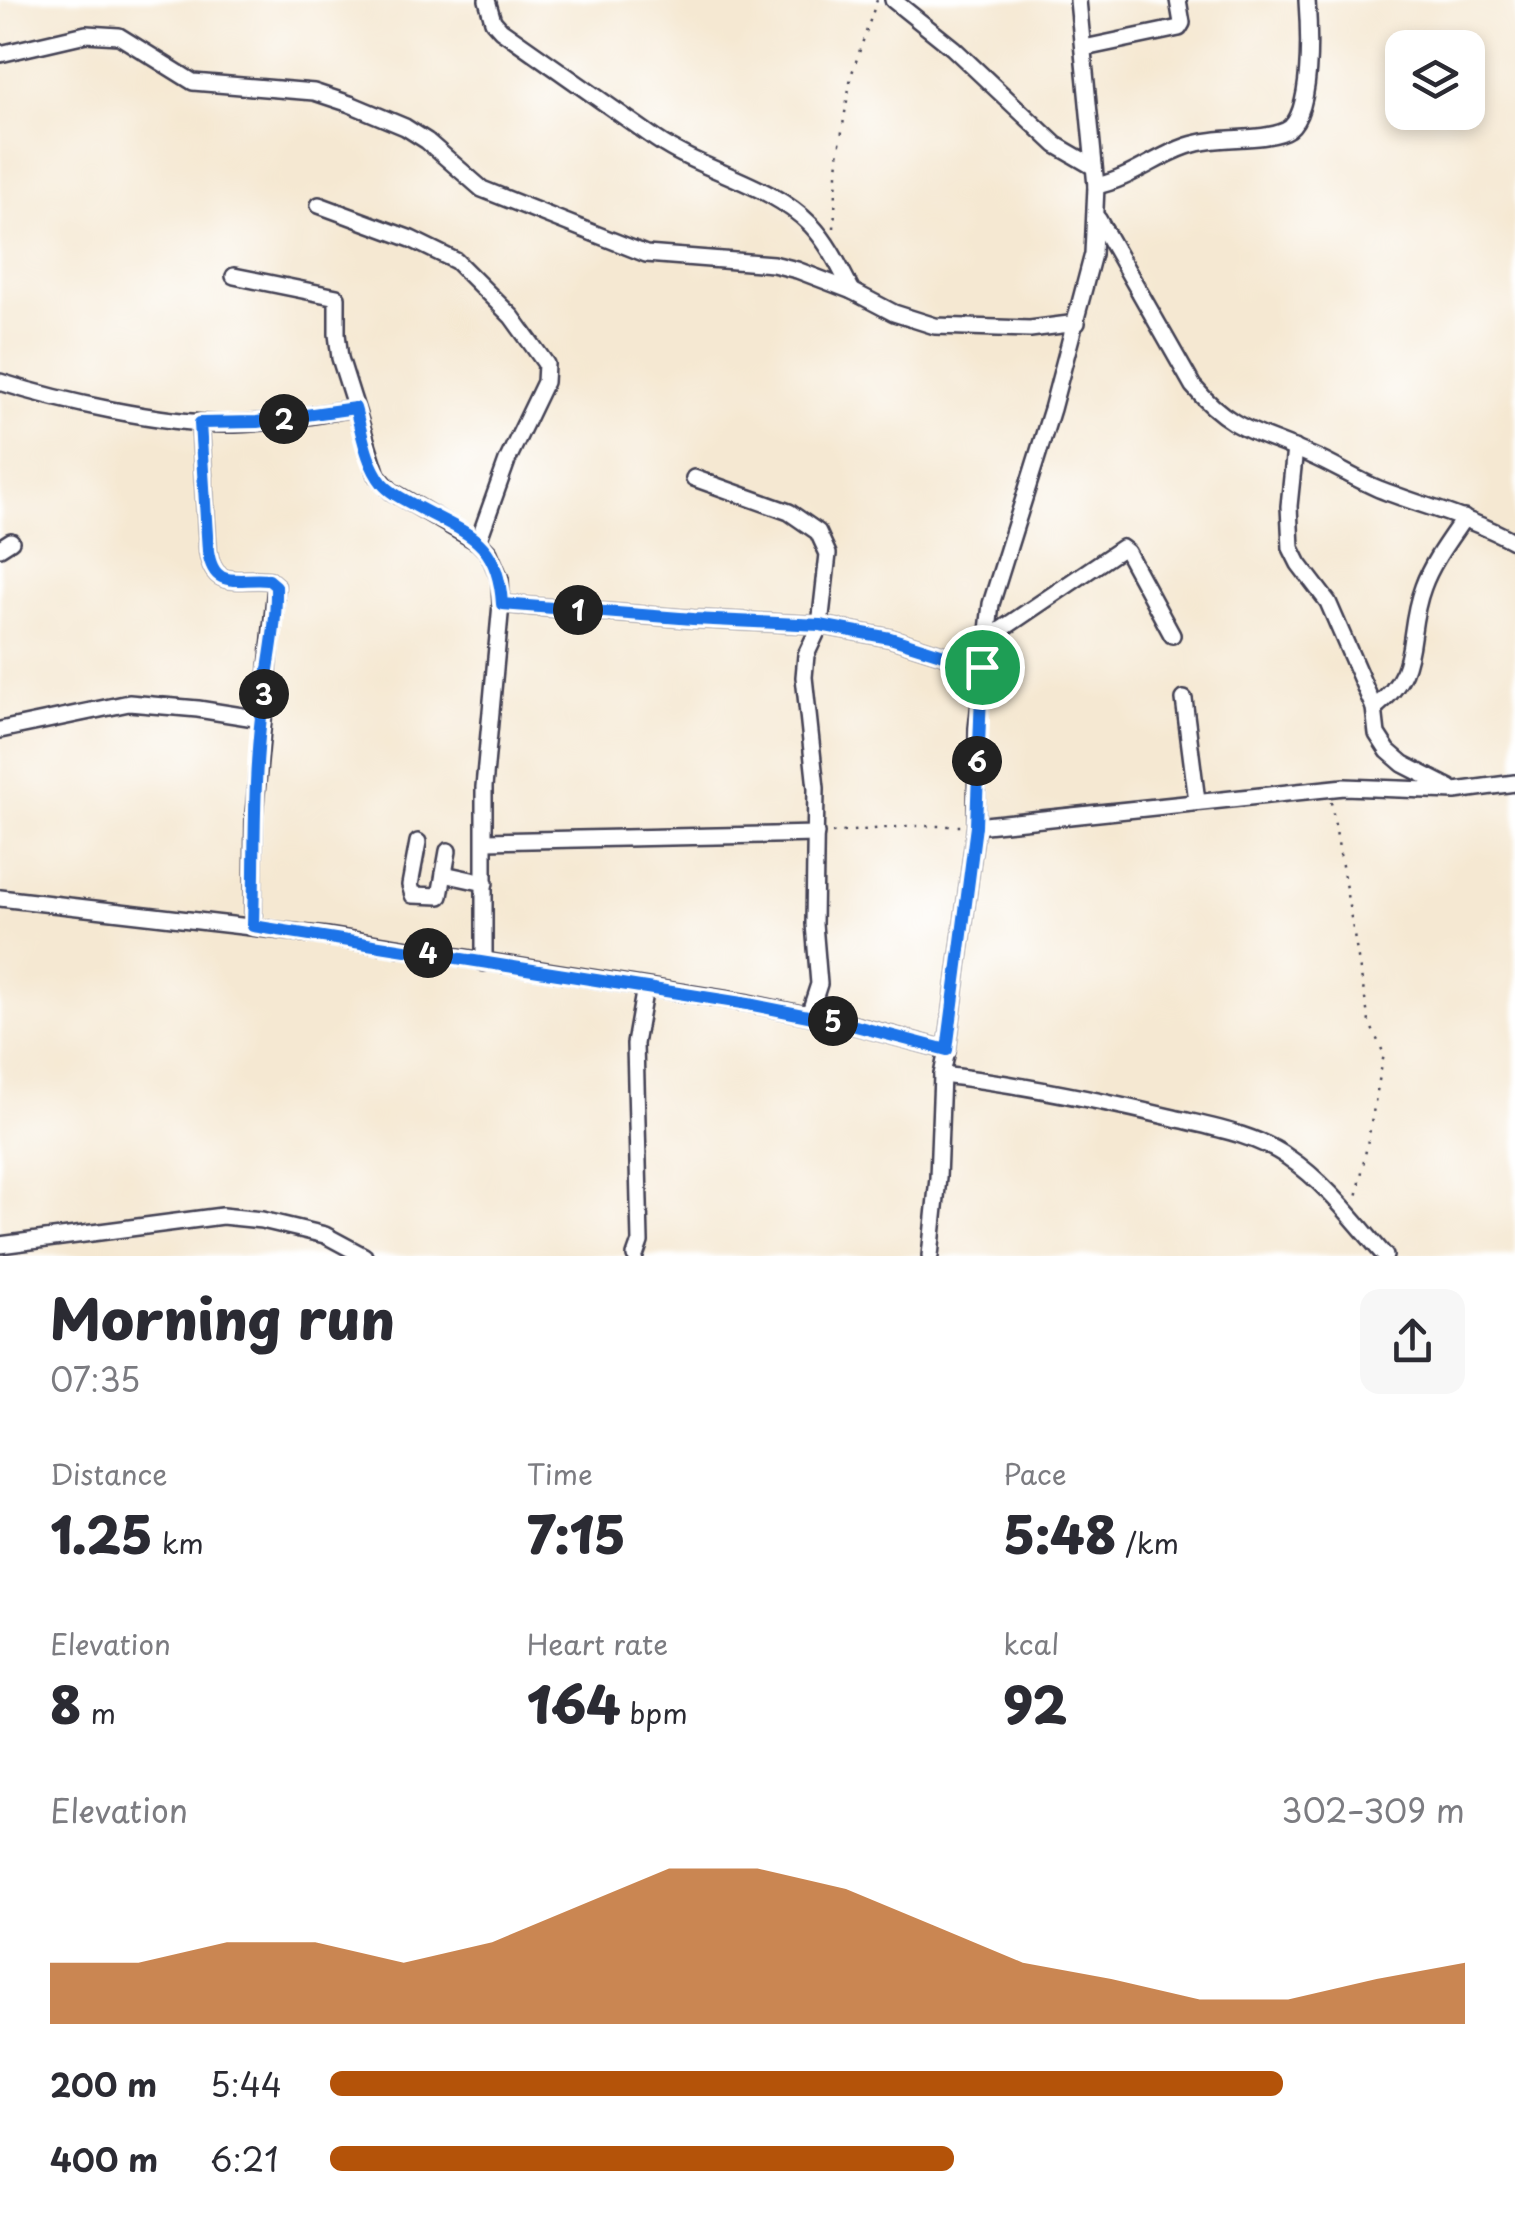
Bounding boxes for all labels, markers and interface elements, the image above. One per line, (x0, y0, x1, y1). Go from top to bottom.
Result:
map controls (1385, 30, 1485, 130)
button: layers (1385, 30, 1485, 130)
pin: 2 (259, 394, 309, 444)
text: 2 (274, 397, 294, 440)
pin: 1 (553, 585, 603, 635)
text: 1 (571, 588, 585, 631)
pin (940, 625, 1025, 710)
icon: arrive (955, 640, 1010, 695)
pin: 3 (239, 669, 289, 719)
text: 3 (255, 672, 273, 715)
pin: 6 (952, 736, 1002, 786)
text: 6 (967, 739, 987, 782)
pin: 4 (403, 928, 453, 978)
text: 4 (418, 931, 438, 974)
pin: 5 (808, 996, 858, 1046)
text: 5 (824, 999, 842, 1042)
text: Morning run (50, 1276, 395, 1359)
button: share (1360, 1289, 1465, 1394)
text: 07:35 (50, 1355, 140, 1403)
text: Distance (50, 1452, 168, 1495)
text: Time (527, 1452, 593, 1495)
text: Pace (1003, 1452, 1067, 1495)
text: 1.25 (50, 1495, 153, 1571)
text: 7:15 (527, 1495, 626, 1571)
text: 5:48 (1003, 1495, 1116, 1571)
text: km (153, 1521, 204, 1564)
text: /km (1116, 1521, 1179, 1564)
text: Elevation (50, 1622, 171, 1665)
text: Heart rate (527, 1622, 668, 1665)
text: kcal (1003, 1622, 1059, 1665)
text: 8 (50, 1665, 81, 1741)
text: 164 (527, 1665, 620, 1741)
text: 92 (1003, 1665, 1067, 1741)
text: m (81, 1691, 116, 1734)
text: bpm (620, 1691, 688, 1734)
text: Elevation (50, 1786, 188, 1834)
text: 302–309 m (1281, 1786, 1465, 1834)
text: 200 m (50, 2060, 157, 2108)
text: 5:44 (210, 2060, 282, 2108)
text: 400 m (50, 2135, 158, 2183)
text: 6:21 (210, 2135, 279, 2183)

